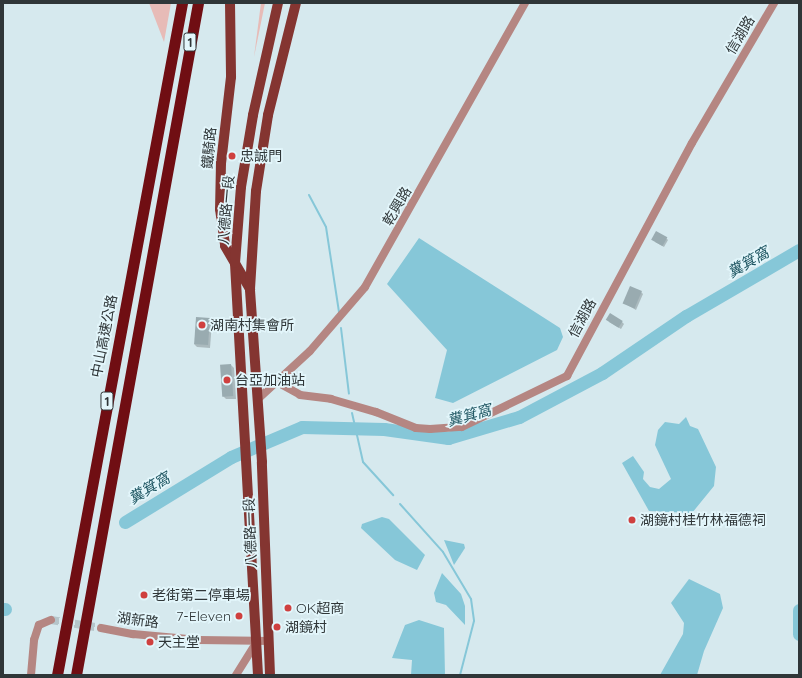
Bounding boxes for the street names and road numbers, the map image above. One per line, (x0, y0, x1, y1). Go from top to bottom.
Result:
street label: 信湖路 (722, 13, 758, 57)
road number: 1 (183, 31, 197, 53)
street label: 鐵騎路 (199, 126, 219, 170)
street label: 八德路一段 (215, 174, 237, 246)
street label: 乾興路 (379, 184, 415, 228)
street label: 中山高速公路 (88, 293, 120, 379)
street label: 信湖路 (565, 296, 599, 340)
road number: 1 (100, 390, 114, 412)
street label: 八德路一段 (240, 498, 260, 568)
street label: 湖新路 (116, 609, 160, 631)

